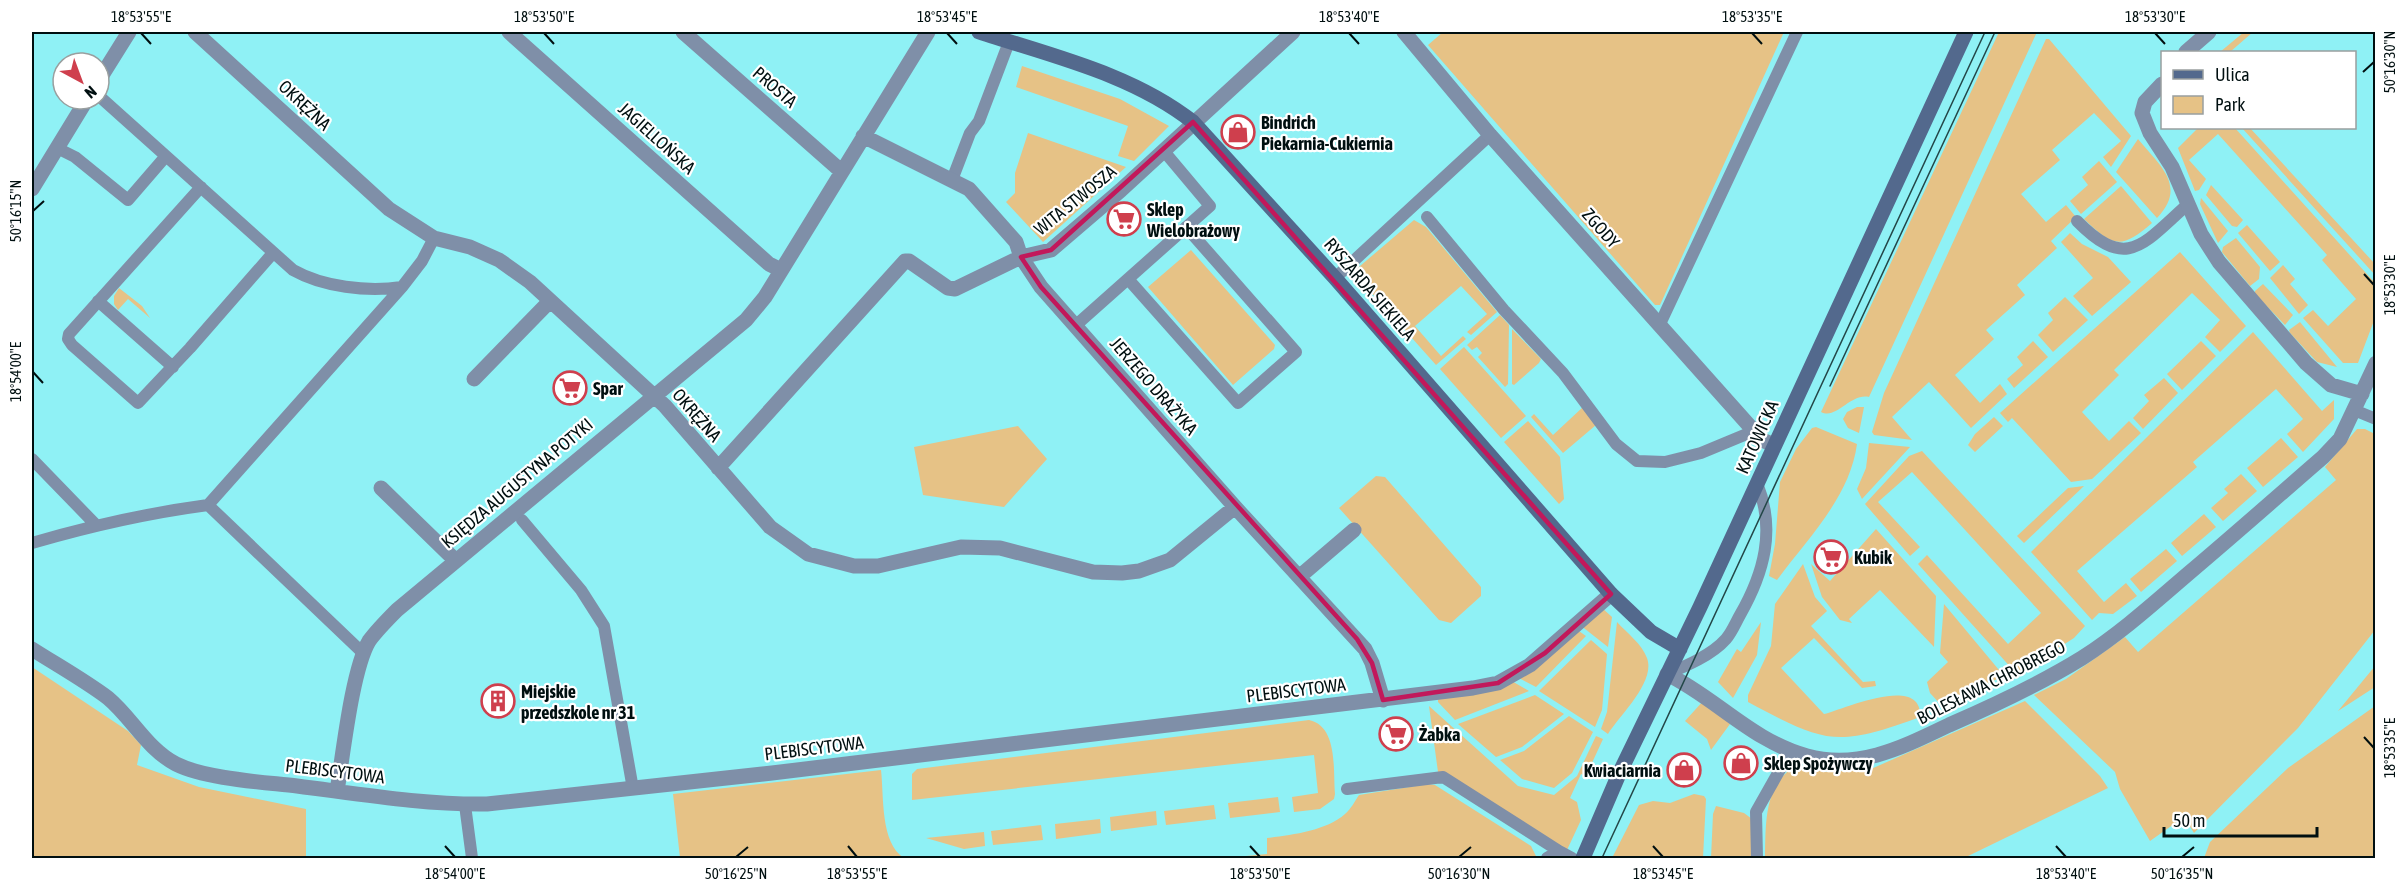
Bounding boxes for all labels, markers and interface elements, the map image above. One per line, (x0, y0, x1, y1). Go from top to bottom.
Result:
text: 18°53'55"E (111, 8, 172, 25)
text: 18°53'50"E (514, 8, 575, 25)
text: 18°53'45"E (917, 8, 978, 25)
text: 18°53'40"E (1319, 8, 1380, 25)
text: 18°53'35"E (1722, 8, 1783, 25)
text: 18°53'30"E (2125, 8, 2186, 25)
text: 50°16'30"N (2381, 31, 2398, 93)
north arrow (51, 51, 111, 111)
legend (2161, 51, 2356, 129)
street label: PROSTA (749, 62, 802, 112)
text: Ulica (2215, 64, 2250, 85)
street label: OKRĘŻNA (275, 76, 336, 134)
text: N (81, 82, 100, 102)
text: Park (2215, 94, 2245, 115)
street label: JAGIELLOŃSKA (614, 98, 700, 178)
place label: Bindrich Piekarnia-Cukiernia (1261, 112, 1393, 154)
shop icon: Bindrich Piekarnia-Cukiernia (1220, 114, 1256, 150)
street label: WITA STWOSZA (1030, 160, 1120, 239)
text: 50°16'15"N (7, 180, 24, 242)
place label: Sklep Wielobrażowy (1146, 199, 1241, 241)
supermarket icon: Sklep Wielobrażowy (1106, 201, 1142, 237)
street label: ZGODY (1578, 204, 1624, 252)
street label: RYSZARDA SIEKIELA (1320, 234, 1420, 344)
text: 18°53'30"E (2381, 254, 2398, 315)
street label: JERZEGO DRAŻYKA (1106, 333, 1202, 439)
text: 18°54'00"E (7, 341, 24, 402)
supermarket icon: Spar (552, 370, 588, 406)
place label: Spar (593, 378, 623, 399)
street label: OKRĘŻNA (668, 384, 726, 446)
street label: KATOWICKA (1732, 397, 1783, 477)
street label: KSIĘDZA AUGUSTYNA POTYKI (437, 414, 597, 552)
supermarket icon: Kubik (1813, 539, 1849, 575)
place label: Kubik (1854, 547, 1893, 568)
street label: BOLESŁAWA CHROBREGO (1913, 635, 2069, 729)
street label: PLEBISCYTOWA (1245, 673, 1347, 706)
place label: Miejskie przedszkole nr 31 (521, 681, 635, 723)
building icon: Miejskie przedszkole nr 31 (480, 683, 516, 719)
supermarket icon: Żabka (1378, 716, 1414, 752)
text: 18°53'35"E (2381, 717, 2398, 778)
place label: Żabka (1419, 724, 1460, 745)
street label: PLEBISCYTOWA (763, 731, 865, 764)
shop icon: Sklep Spożywczy (1723, 745, 1759, 781)
shop icon: Kwiaciarnia (1666, 752, 1702, 788)
place label: Sklep Spożywczy (1764, 753, 1873, 774)
street label: PLEBISCYTOWA (284, 755, 386, 788)
place label: Kwiaciarnia (1584, 760, 1661, 781)
scale bar (2164, 800, 2317, 838)
text: 50 m (2173, 810, 2205, 831)
text: 18°54'00"E (425, 865, 486, 882)
text: 50°16'25"N (705, 865, 767, 882)
text: 18°53'55"E (827, 865, 888, 882)
text: 18°53'50"E (1230, 865, 1291, 882)
text: 50°16'30"N (1428, 865, 1490, 882)
text: 18°53'45"E (1633, 865, 1694, 882)
text: 18°53'40"E (2036, 865, 2097, 882)
text: 50°16'35"N (2151, 865, 2213, 882)

